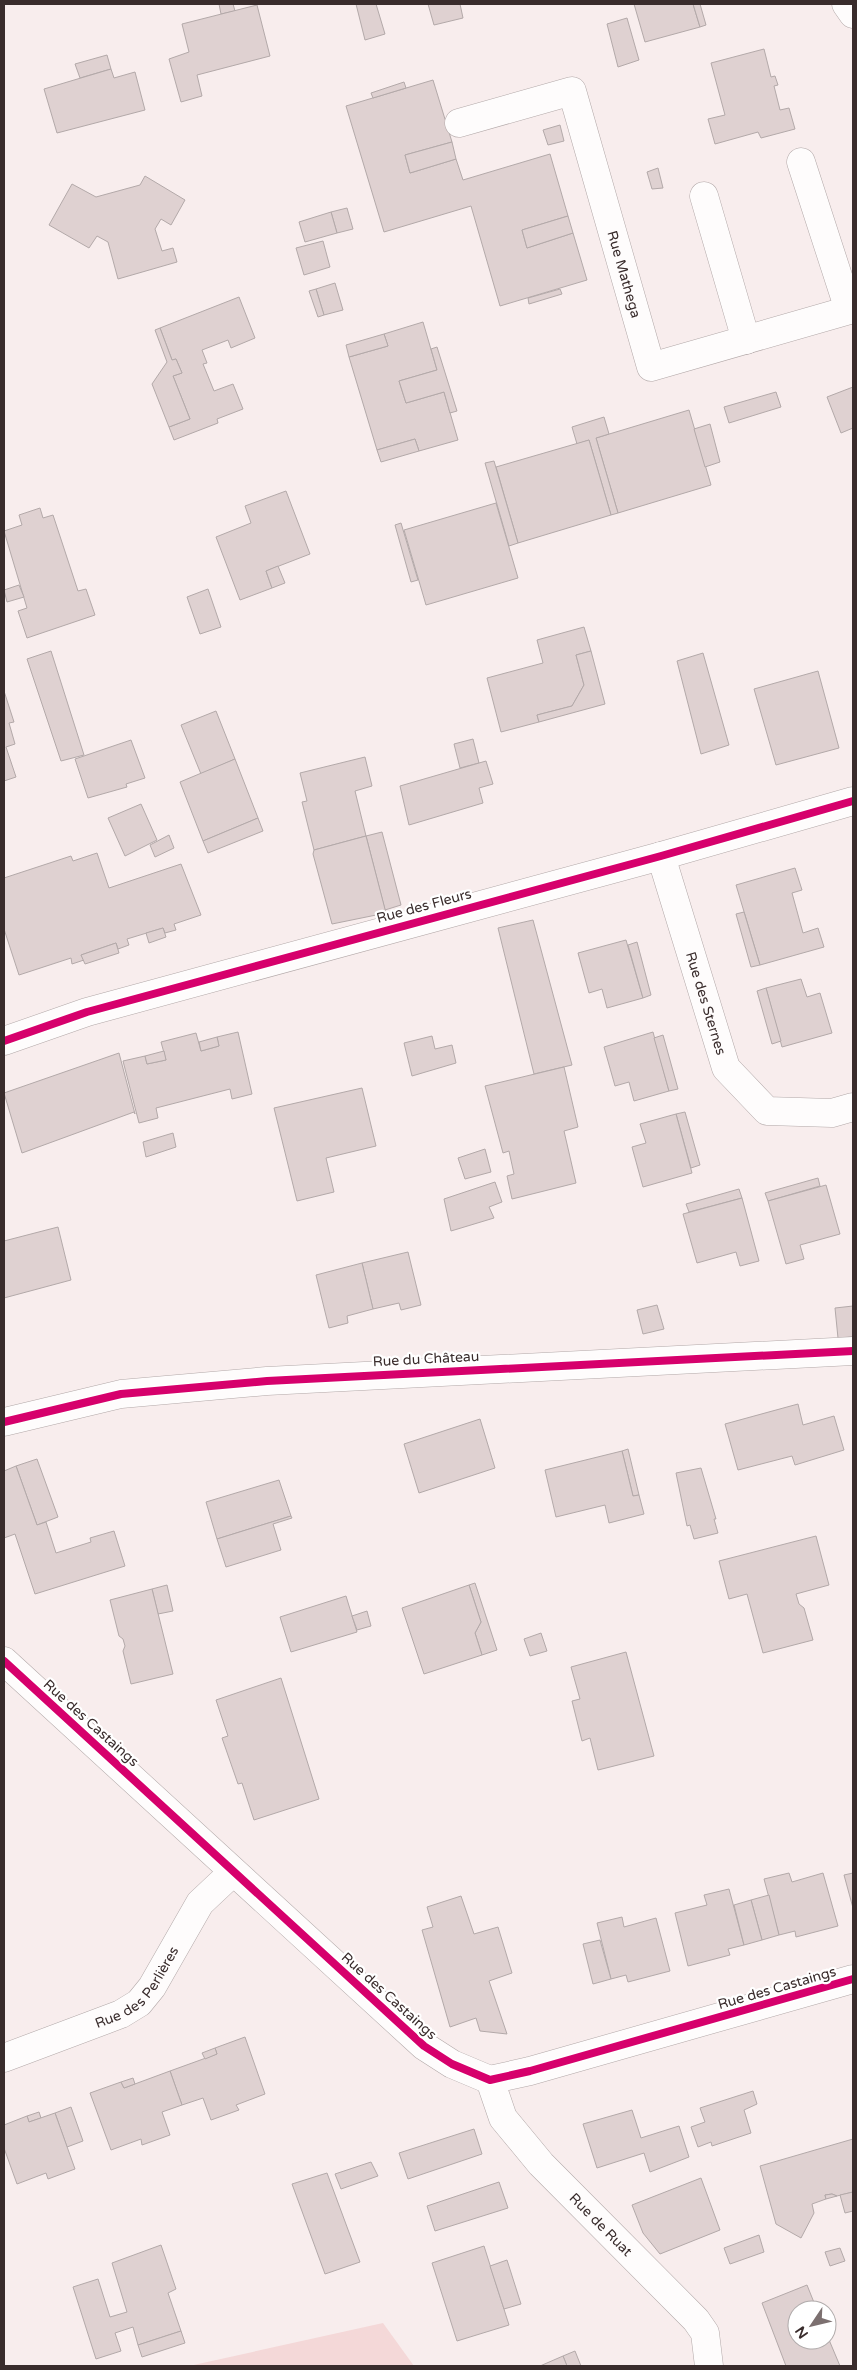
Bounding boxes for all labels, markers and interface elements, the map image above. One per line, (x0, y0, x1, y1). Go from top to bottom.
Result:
street label: Rue Mathega (604, 229, 645, 320)
street label: Rue des Fleurs (375, 885, 474, 927)
street label: Rue des Sternes (682, 949, 730, 1057)
street label: Rue du Château (372, 1348, 480, 1370)
street label: Rue des Castaings (40, 1676, 142, 1770)
street label: Rue des Perlières (92, 1943, 182, 2032)
street label: Rue des Castaings (338, 1949, 440, 2043)
street label: Rue des Castaings (716, 1963, 838, 2013)
street label: Rue de Ruat (566, 2189, 636, 2260)
north arrow (787, 2300, 837, 2350)
text: N (792, 2323, 812, 2342)

